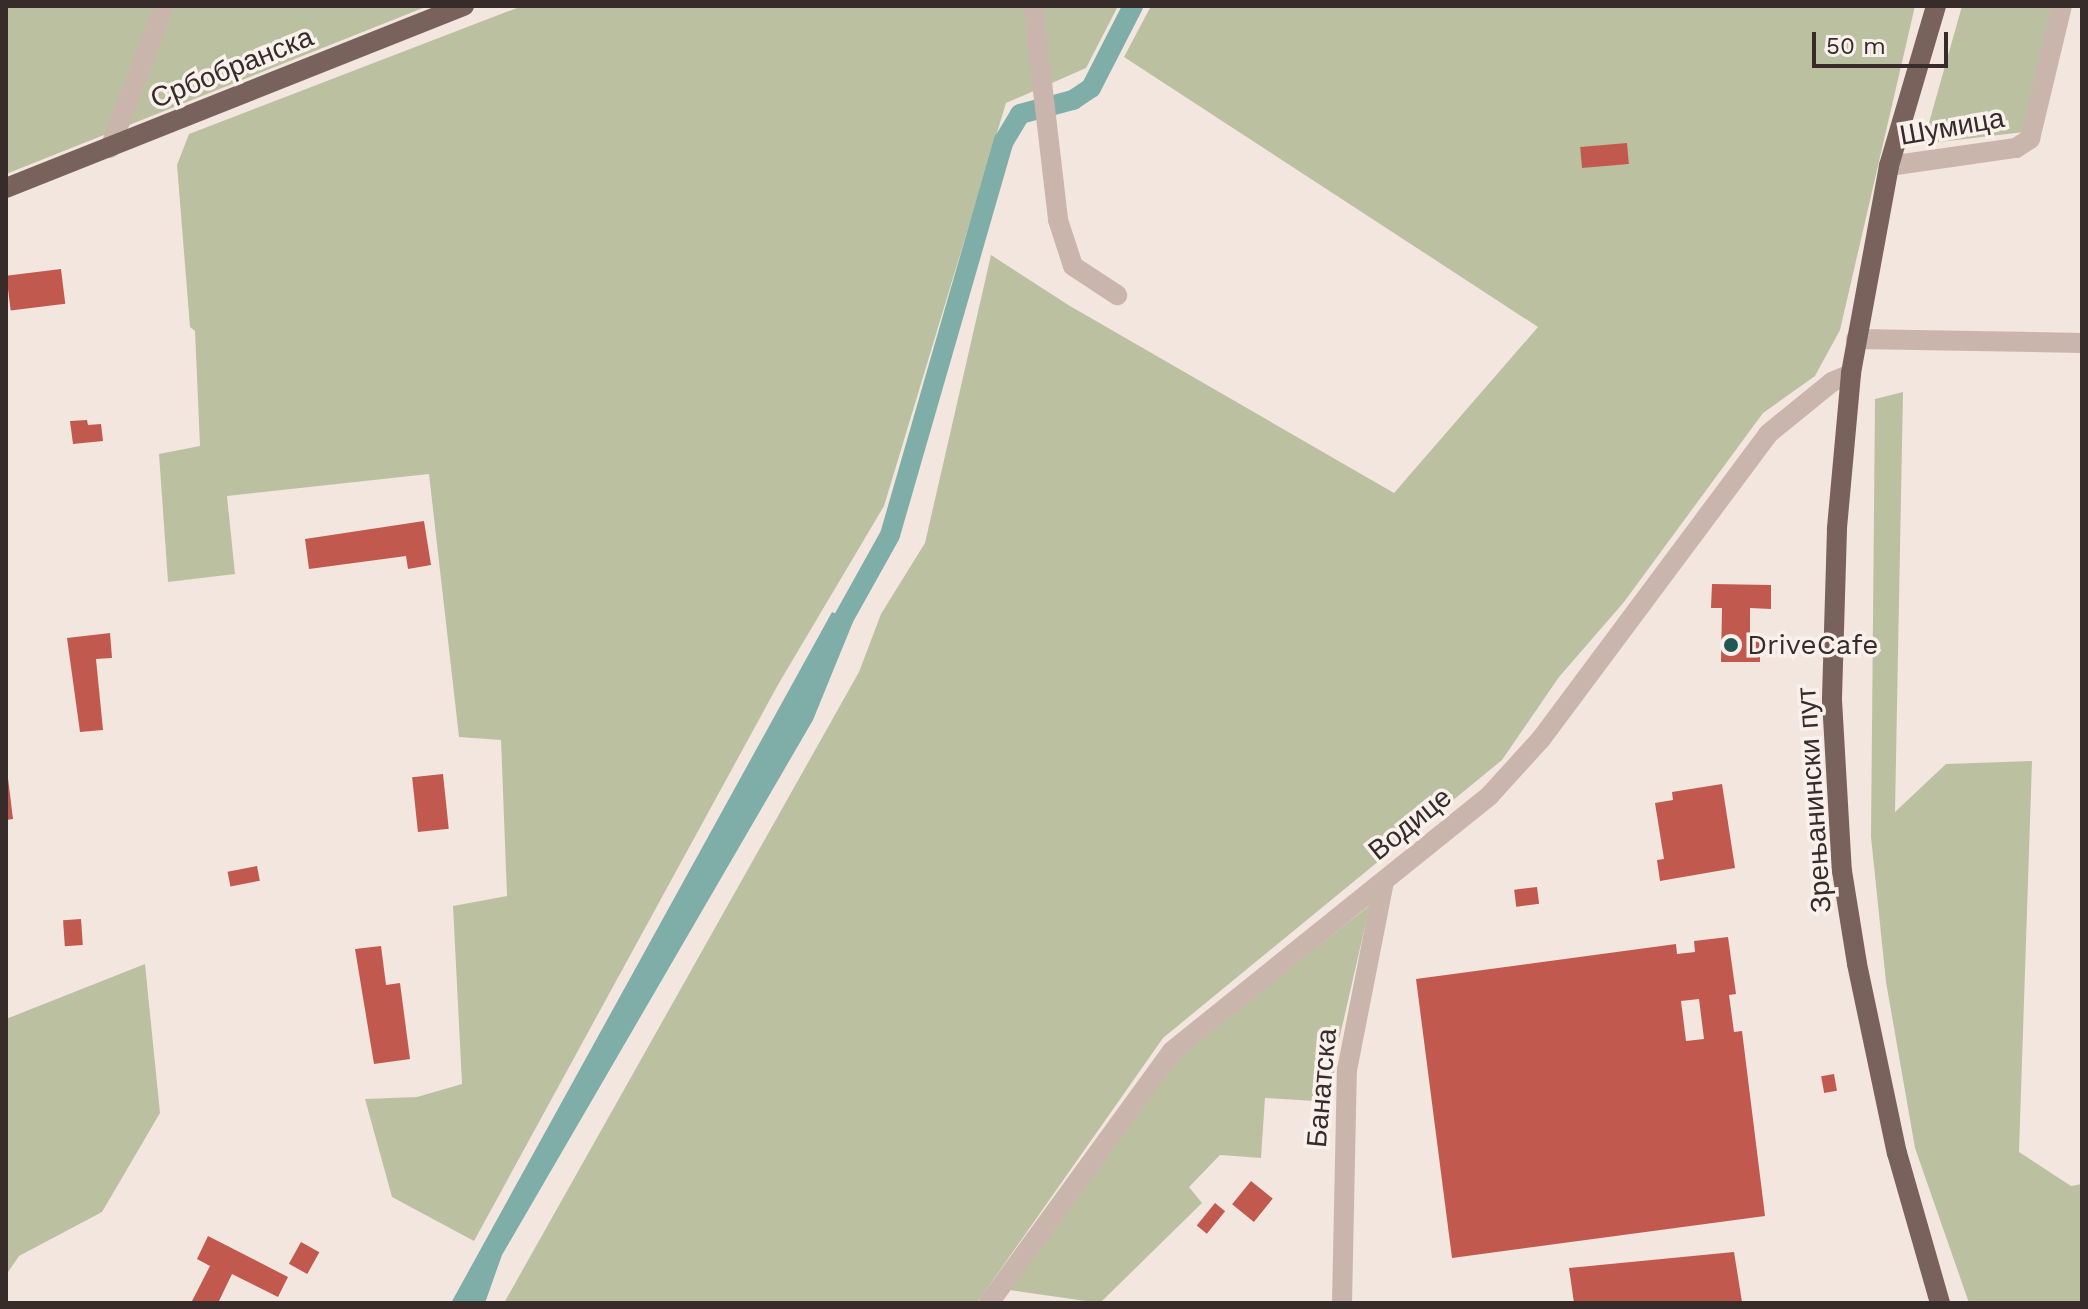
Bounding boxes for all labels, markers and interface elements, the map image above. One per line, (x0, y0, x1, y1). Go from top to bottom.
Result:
scale bar (1816, 16, 1952, 66)
street label: Србобранска (146, 20, 318, 116)
text: 50 m (1826, 32, 1886, 60)
street label: Шумица (1897, 101, 2007, 153)
place label: DriveCafe (1747, 628, 1878, 662)
marker: DriveCafe (1722, 636, 1740, 654)
street label: Зрењанински пут (1789, 686, 1839, 914)
street label: Водице (1362, 780, 1458, 868)
street label: Банатска (1300, 1027, 1344, 1149)

